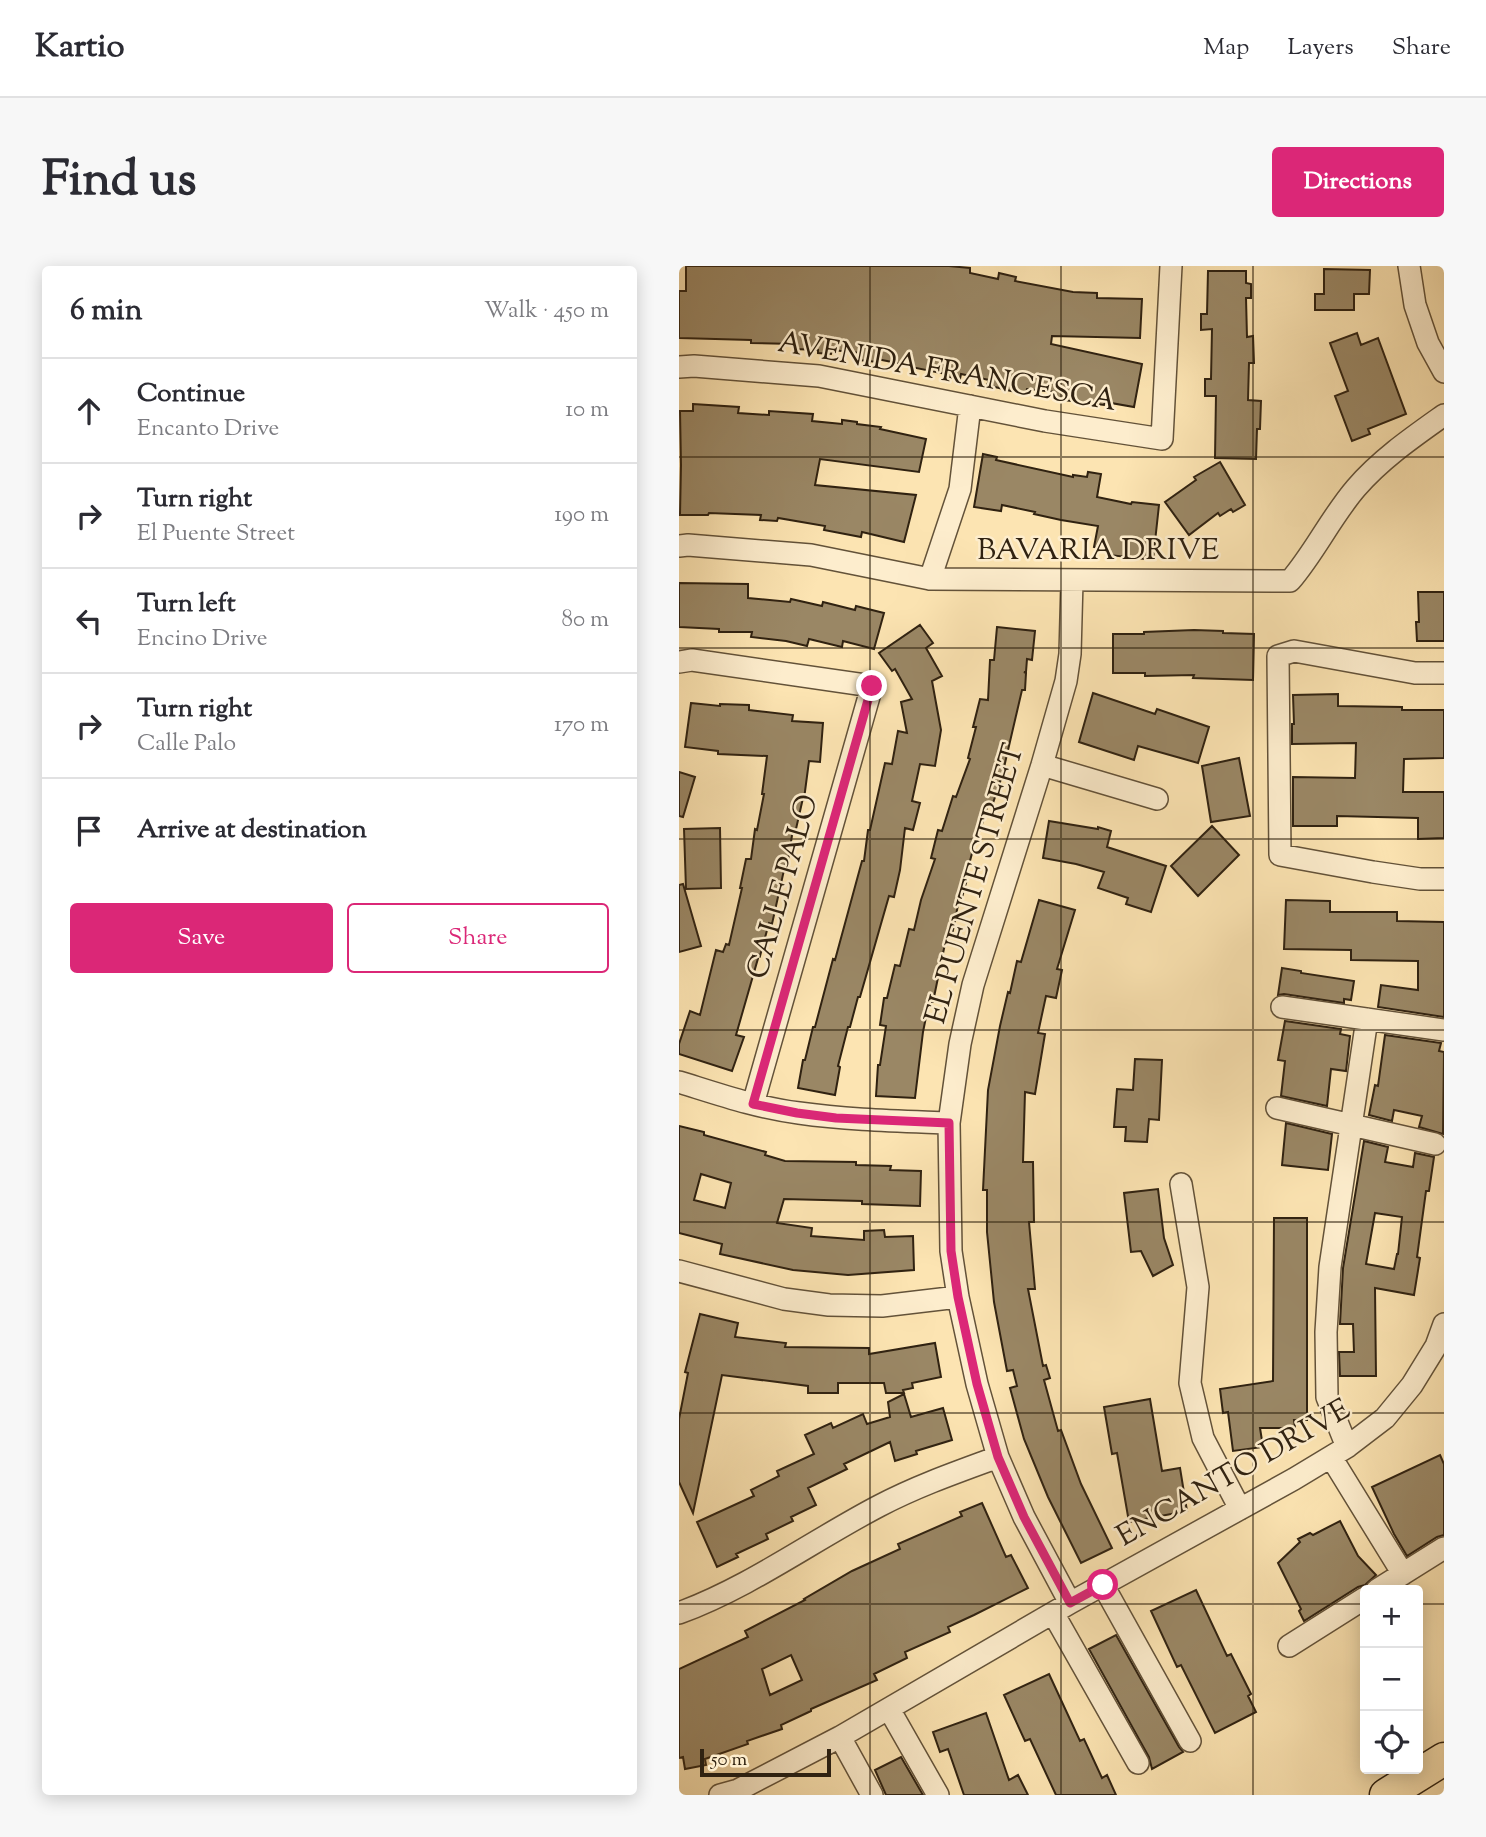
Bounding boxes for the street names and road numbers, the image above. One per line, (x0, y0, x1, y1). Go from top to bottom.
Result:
street label: AVENIDA FRANCESCA (774, 322, 1120, 424)
street label: BAVARIA DRIVE (977, 530, 1219, 573)
street label: EL PUENTE STREET (915, 739, 1037, 1029)
street label: CALLE PALO (737, 790, 831, 984)
street label: ENCANTO DRIVE (1109, 1389, 1359, 1559)

